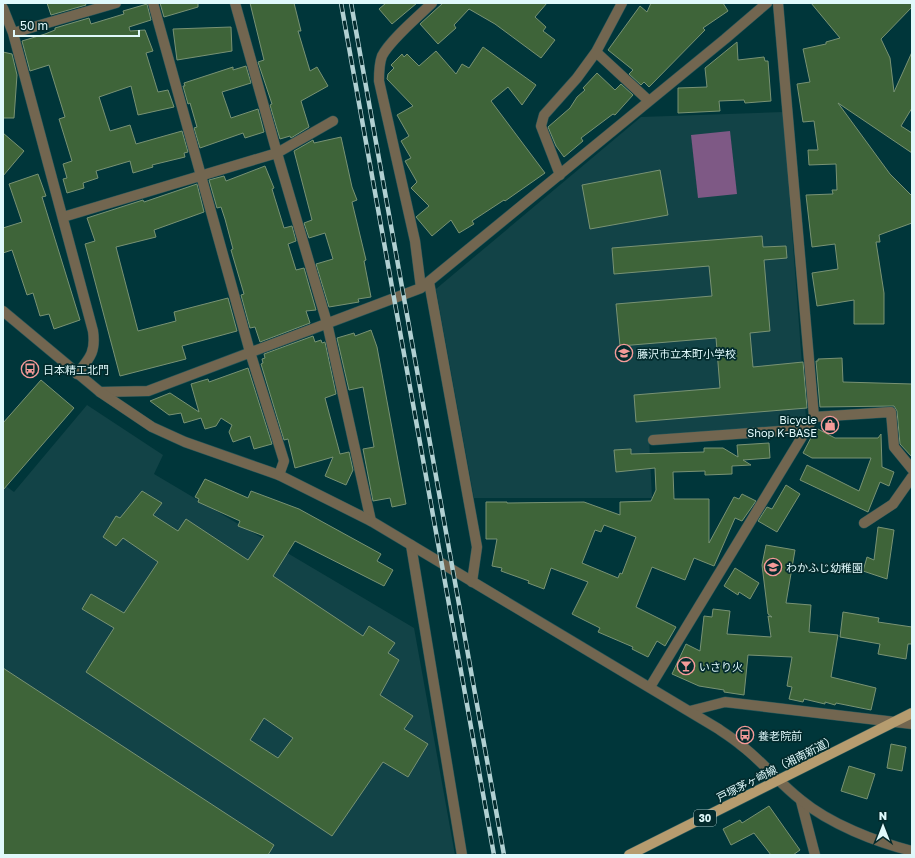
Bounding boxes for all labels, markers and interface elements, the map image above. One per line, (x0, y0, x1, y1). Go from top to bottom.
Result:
scale bar (14, 12, 139, 38)
text: 50 m (20, 18, 48, 33)
school or university icon: 藤沢市立本町小学校 (614, 343, 634, 363)
place label: 藤沢市立本町小学校 (637, 347, 736, 360)
bus stop icon: 日本精工北門 (20, 359, 40, 379)
place label: 日本精工北門 (43, 363, 109, 376)
place label: Bicycle Shop K-BASE (747, 413, 817, 439)
shop icon: Bicycle Shop K-BASE (820, 415, 840, 435)
school or university icon: わかふじ幼稚園 (763, 557, 783, 577)
place label: わかふじ幼稚園 (786, 561, 863, 574)
bar icon: いさり火 (676, 656, 696, 676)
place label: いさり火 (699, 660, 743, 673)
bus stop icon: 養老院前 (735, 725, 755, 745)
place label: 養老院前 (758, 729, 802, 742)
street label: 戸塚茅ヶ崎線（湘南新道） (714, 732, 838, 804)
north arrow (863, 806, 903, 846)
text: N (879, 809, 887, 822)
road number: 30 (694, 810, 716, 826)

